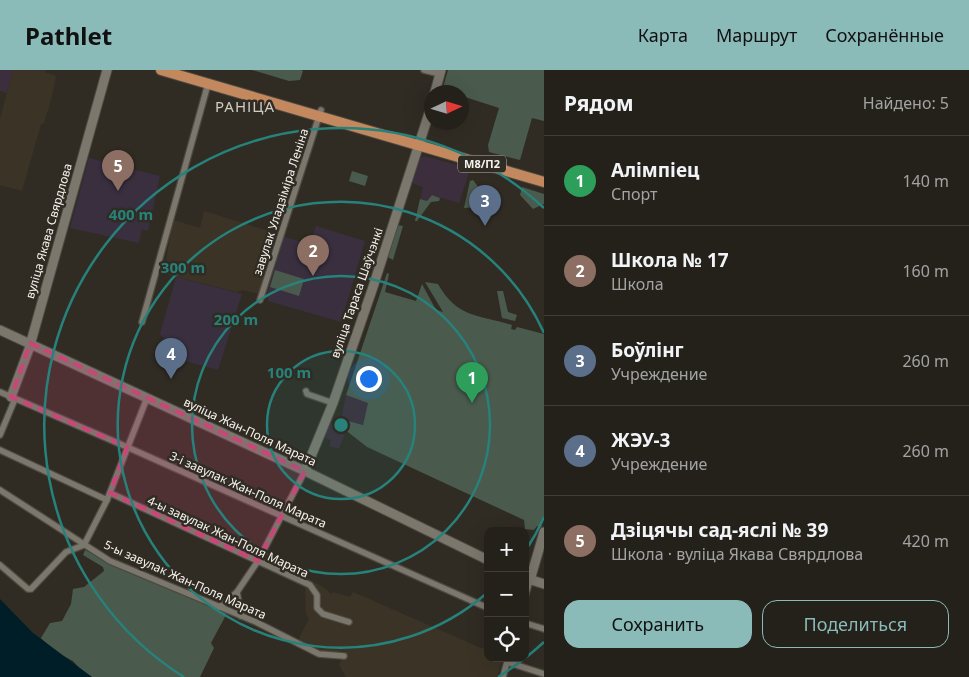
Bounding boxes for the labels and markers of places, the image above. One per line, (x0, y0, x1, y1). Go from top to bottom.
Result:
pin: 5 (102, 150, 134, 191)
pin: 3 (469, 185, 501, 226)
pin: 2 (297, 235, 329, 276)
pin: 4 (155, 338, 187, 379)
pin: 1 (456, 362, 488, 403)
centre of rings (332, 416, 350, 434)

